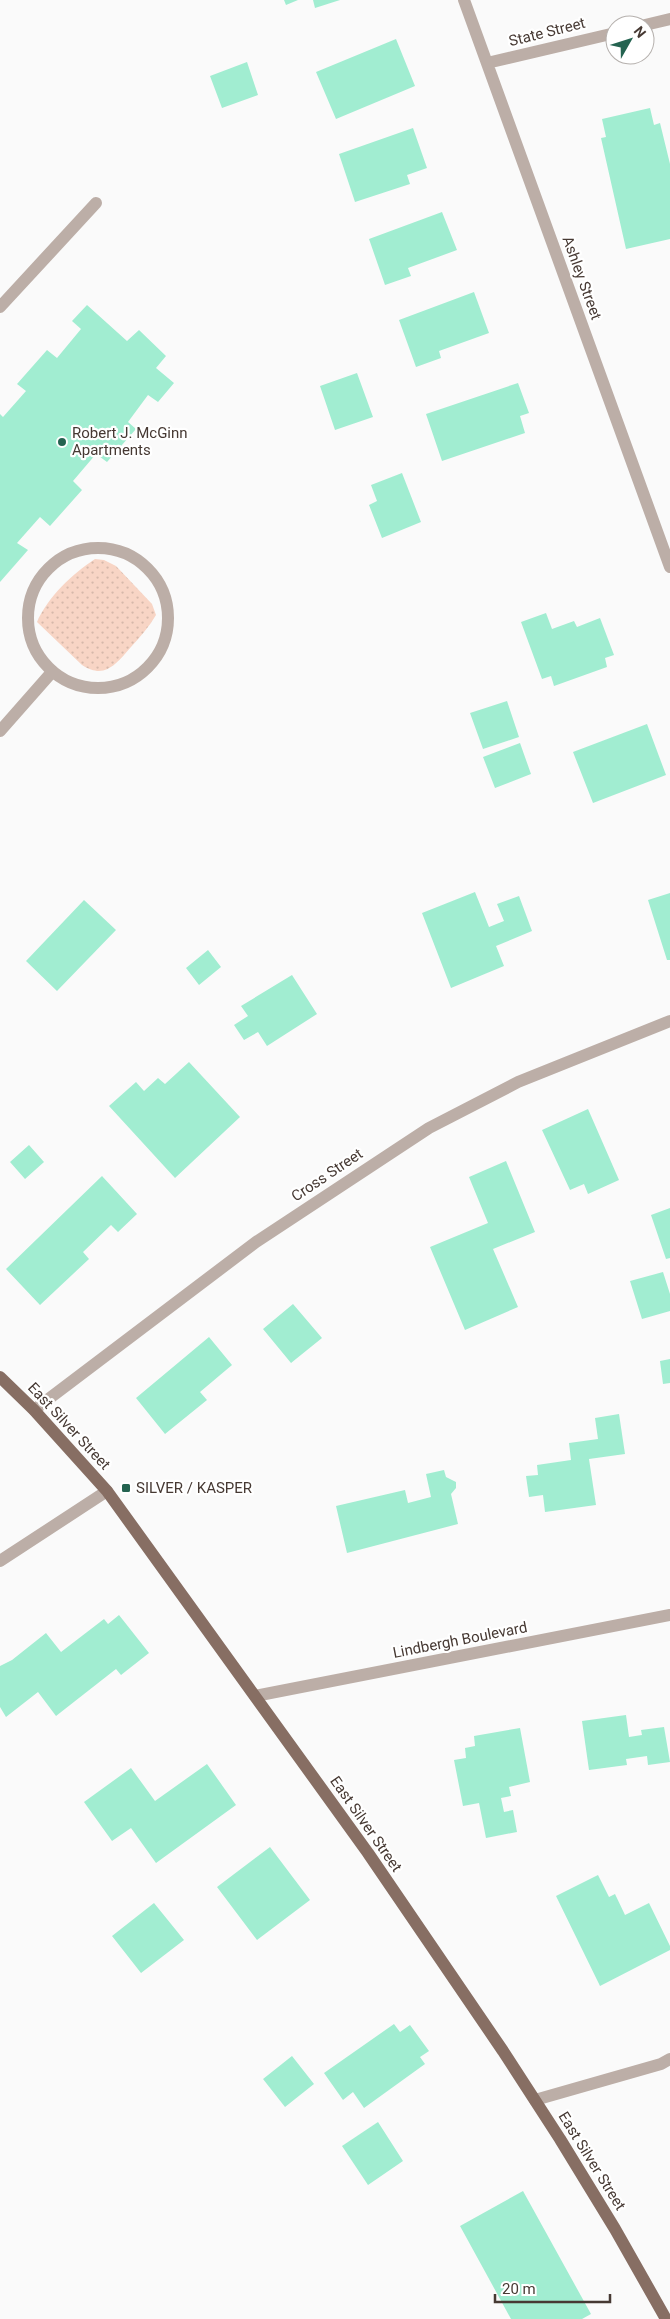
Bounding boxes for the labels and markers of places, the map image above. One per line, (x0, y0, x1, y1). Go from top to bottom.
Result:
place label: Robert J. McGinn Apartments (72, 424, 188, 459)
marker: Robert J. McGinn Apartments (56, 436, 68, 448)
place label: SILVER / KASPER (136, 1479, 252, 1497)
marker: SILVER / KASPER (120, 1482, 132, 1494)

